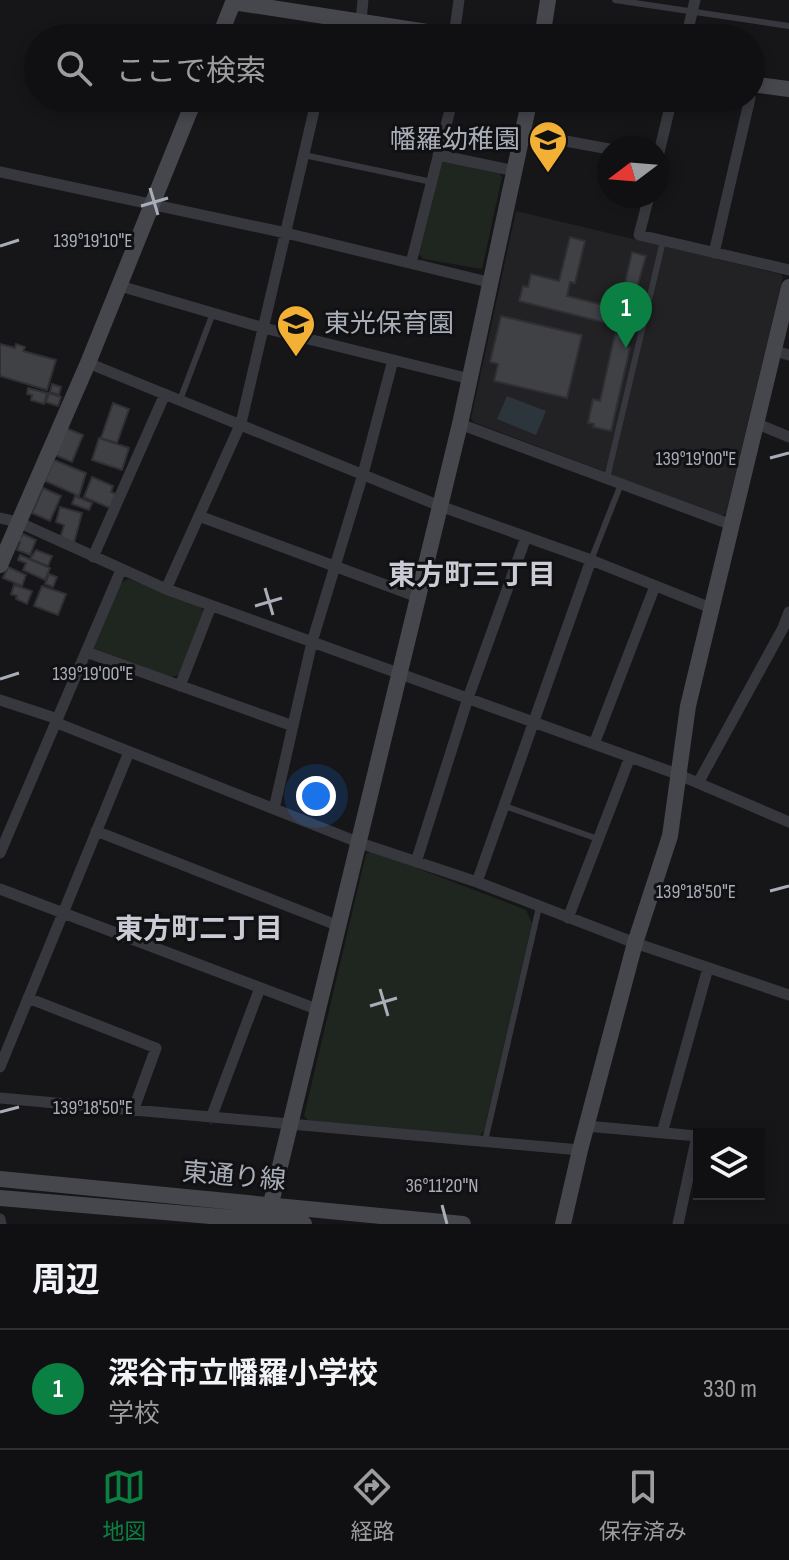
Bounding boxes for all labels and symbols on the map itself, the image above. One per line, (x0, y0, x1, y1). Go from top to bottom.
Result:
school or university icon: 幡羅幼稚園 (527, 119, 569, 174)
place label: 幡羅幼稚園 (390, 125, 520, 156)
north arrow (597, 136, 669, 208)
text: 139°19'10"E (53, 229, 133, 253)
pin: 1 (600, 282, 652, 348)
school or university icon: 東光保育園 (275, 303, 317, 358)
place label: 東光保育園 (324, 309, 454, 340)
text: 139°19'00"E (655, 447, 737, 471)
district label: 東方町三丁目 (388, 559, 556, 592)
text: 139°19'00"E (52, 662, 134, 686)
your location (296, 776, 336, 816)
text: 139°18'50"E (656, 880, 736, 904)
district label: 東方町二丁目 (115, 913, 283, 946)
text: 139°18'50"E (53, 1096, 133, 1120)
street label: 東通り線 (181, 1157, 287, 1197)
text: 36°11'20"N (406, 1174, 479, 1198)

